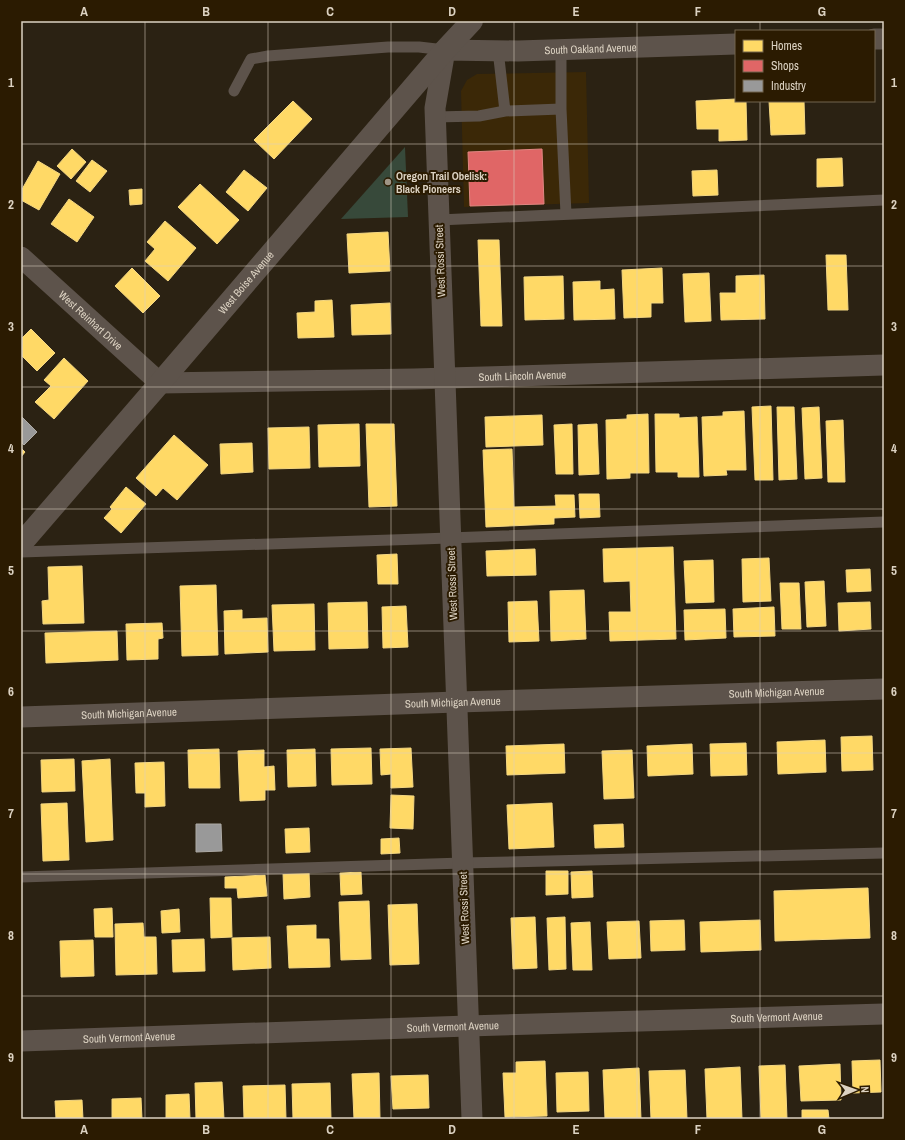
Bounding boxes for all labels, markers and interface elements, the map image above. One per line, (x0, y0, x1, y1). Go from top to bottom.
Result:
text: A (80, 3, 88, 20)
text: B (202, 3, 210, 20)
text: C (326, 3, 334, 20)
text: D (448, 3, 456, 20)
text: E (572, 3, 580, 20)
text: F (695, 3, 702, 20)
text: G (818, 3, 826, 20)
legend (735, 30, 875, 102)
text: Homes (771, 38, 802, 54)
street label: South Oakland Avenue (544, 40, 637, 57)
text: Shops (771, 58, 799, 74)
text: 1 (8, 74, 14, 91)
text: 1 (891, 74, 897, 91)
text: Industry (771, 78, 806, 94)
place label: Oregon Trail Obelisk: Black Pioneers (396, 169, 487, 196)
marker: Oregon Trail Obelisk: Black Pioneers (383, 177, 393, 187)
text: 2 (8, 196, 14, 213)
text: 2 (891, 196, 897, 213)
street label: West Rossi Street (432, 224, 448, 297)
street label: West Boise Avenue (215, 248, 277, 317)
street label: West Reinhart Drive (56, 287, 126, 353)
text: 3 (8, 318, 14, 335)
text: 3 (891, 318, 897, 335)
street label: South Lincoln Avenue (478, 367, 566, 384)
text: 4 (8, 440, 14, 457)
text: 4 (891, 440, 897, 457)
street label: West Rossi Street (444, 547, 460, 620)
text: 5 (8, 562, 14, 579)
text: 5 (891, 562, 897, 579)
text: 6 (8, 683, 14, 700)
text: 6 (891, 683, 897, 700)
street label: South Michigan Avenue (728, 684, 825, 701)
street label: South Michigan Avenue (405, 694, 501, 711)
street label: South Michigan Avenue (81, 705, 177, 722)
text: 7 (8, 805, 14, 822)
text: 7 (891, 805, 897, 822)
street label: West Rossi Street (456, 871, 472, 944)
text: 8 (8, 927, 14, 944)
text: 8 (891, 927, 897, 944)
street label: South Vermont Avenue (730, 1009, 823, 1025)
street label: South Vermont Avenue (406, 1018, 499, 1035)
street label: South Vermont Avenue (83, 1029, 175, 1046)
text: 9 (8, 1049, 14, 1066)
text: 9 (891, 1049, 897, 1066)
north arrow (835, 1070, 875, 1110)
text: N (858, 1086, 872, 1093)
text: A (80, 1121, 88, 1138)
text: B (202, 1121, 210, 1138)
text: C (326, 1121, 334, 1138)
text: D (448, 1121, 456, 1138)
text: E (572, 1121, 580, 1138)
text: F (695, 1121, 702, 1138)
text: G (818, 1121, 826, 1138)

